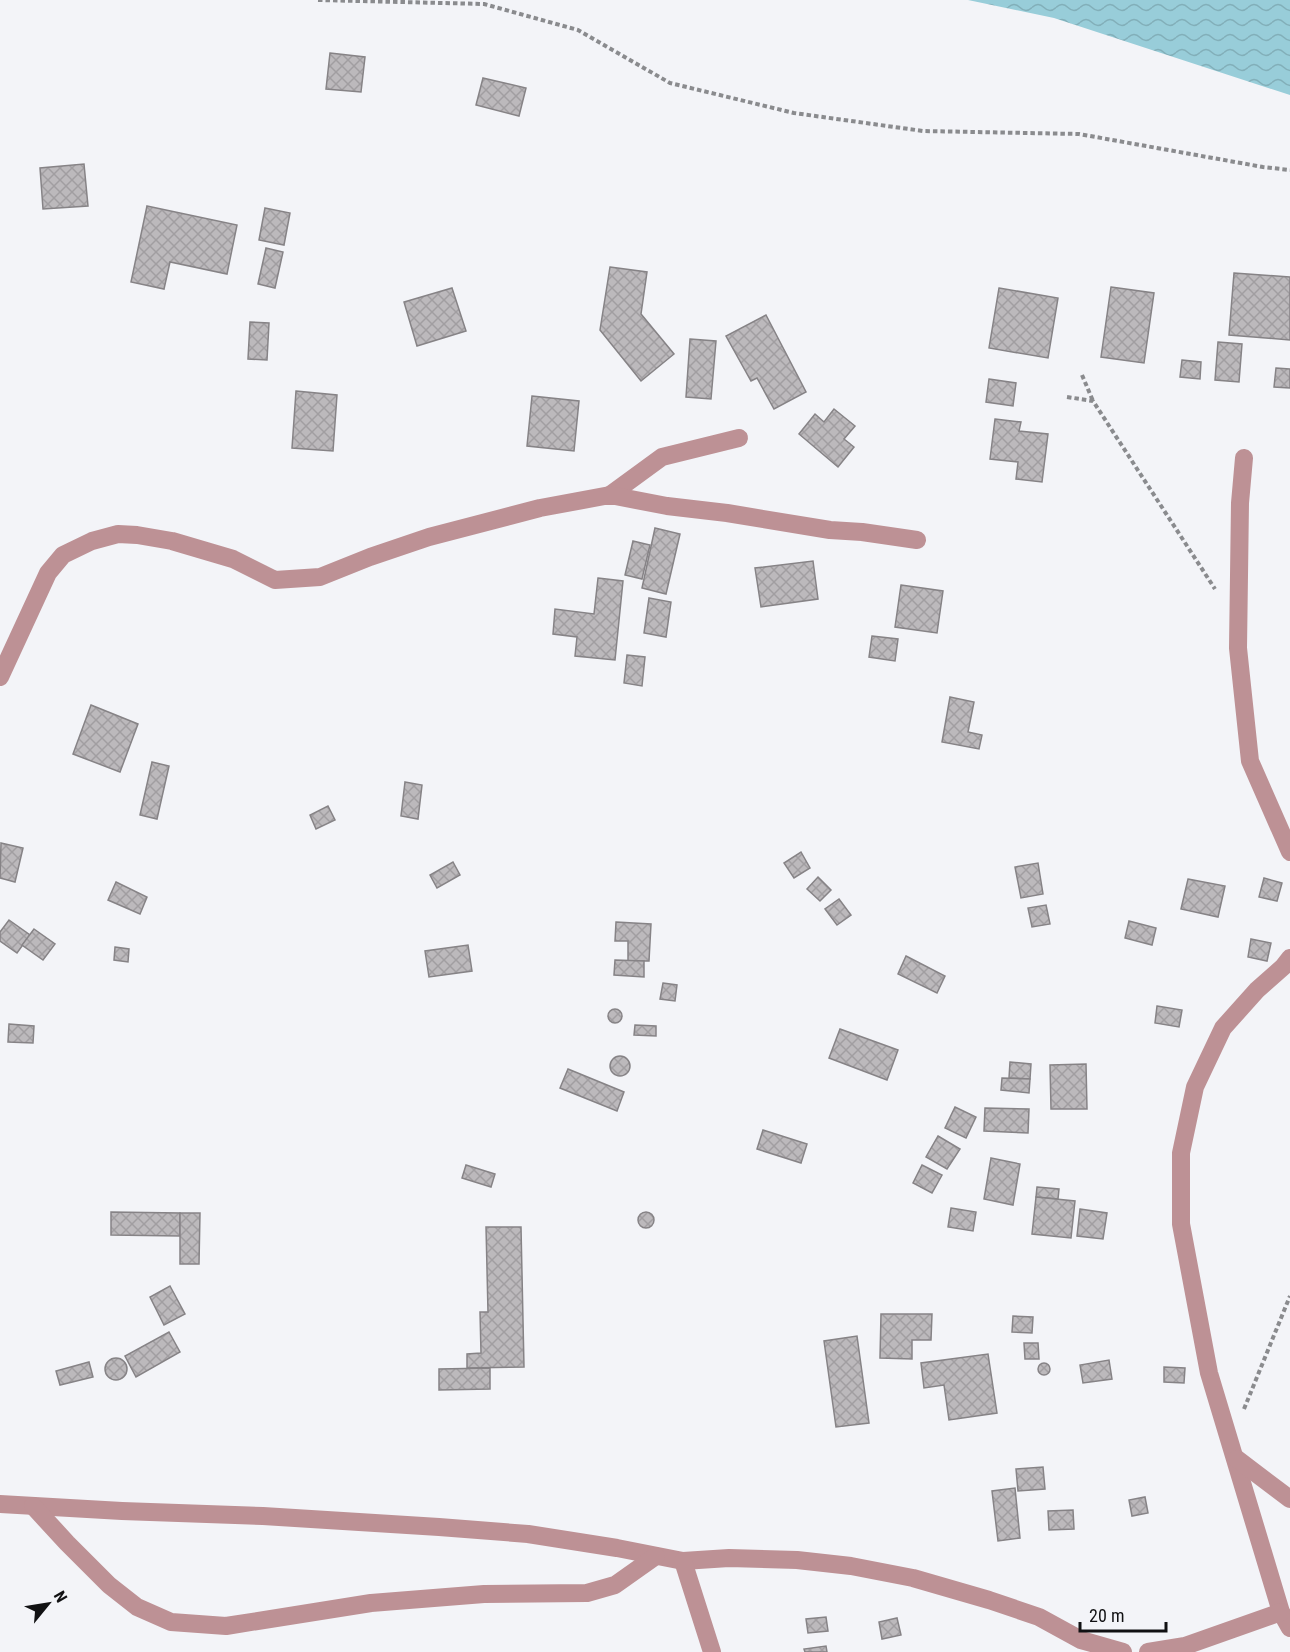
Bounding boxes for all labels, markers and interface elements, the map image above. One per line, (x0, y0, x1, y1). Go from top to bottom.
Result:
north arrow (18, 1574, 78, 1634)
text: N (50, 1588, 71, 1606)
scale bar (1080, 1595, 1166, 1633)
text: 20 m (1089, 1605, 1124, 1626)

